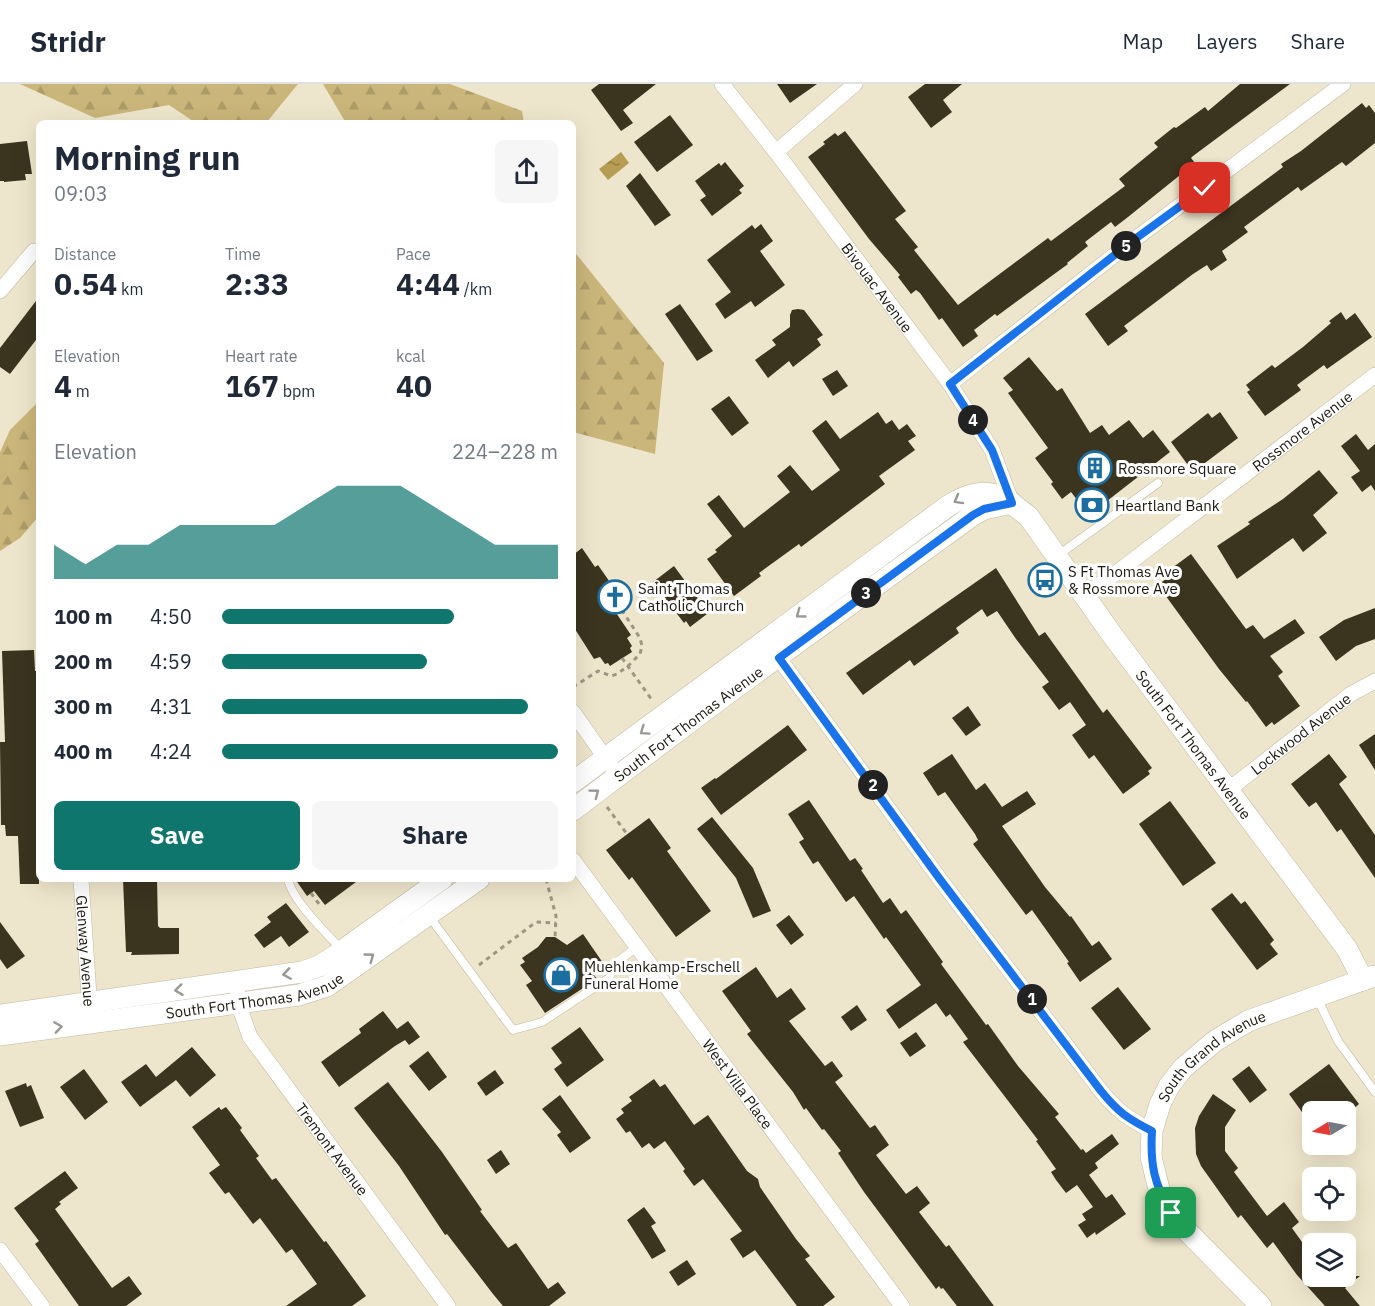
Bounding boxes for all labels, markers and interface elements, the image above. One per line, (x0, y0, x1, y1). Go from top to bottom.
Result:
text: Stridr (30, 23, 106, 60)
text: Map (1123, 27, 1163, 55)
text: Layers (1196, 27, 1258, 55)
text: Share (1291, 27, 1345, 55)
text: Morning run (54, 136, 240, 179)
button: share (495, 140, 558, 203)
pin (1179, 162, 1230, 213)
icon: check (1188, 171, 1221, 204)
text: 09:03 (54, 180, 108, 207)
pin: 5 (1111, 231, 1141, 261)
text: 5 (1121, 236, 1131, 256)
street label: Bivouac Avenue (838, 239, 917, 336)
text: Distance (54, 244, 116, 264)
text: Time (225, 244, 261, 264)
text: Pace (396, 244, 431, 264)
text: 0.54 (54, 264, 117, 303)
text: 2:33 (225, 264, 289, 303)
text: 4:44 (396, 264, 460, 303)
text: km (117, 279, 144, 299)
text: /km (460, 279, 492, 299)
text: Elevation (54, 346, 120, 366)
text: Heart rate (225, 346, 298, 366)
text: kcal (396, 346, 425, 366)
text: 4 (54, 366, 72, 405)
text: 167 (225, 366, 279, 405)
text: 40 (396, 366, 432, 405)
text: m (72, 381, 90, 401)
text: bpm (279, 381, 315, 401)
street label: Rossmore Avenue (1248, 387, 1356, 475)
pin: 4 (958, 405, 988, 435)
text: 4 (968, 410, 978, 430)
text: Elevation (54, 438, 137, 465)
text: 224–228 m (452, 438, 558, 465)
building icon: Rossmore Square (1077, 450, 1113, 486)
place label: Rossmore Square (1118, 459, 1237, 478)
bank icon: Heartland Bank (1074, 487, 1110, 523)
one-way arrow (954, 493, 964, 504)
place label: Heartland Bank (1115, 496, 1220, 515)
bus stop icon: S Ft Thomas Ave & Rossmore Ave (1027, 562, 1063, 598)
place label: S Ft Thomas Ave & Rossmore Ave (1068, 562, 1180, 598)
pin: 3 (851, 578, 881, 608)
church icon: Saint Thomas Catholic Church (597, 579, 633, 615)
place label: Saint Thomas Catholic Church (638, 579, 744, 615)
text: 3 (861, 583, 871, 603)
text: 100 m (54, 603, 113, 630)
text: 4:50 (150, 603, 192, 630)
one-way arrow (796, 607, 807, 618)
text: 200 m (54, 648, 113, 675)
text: 4:59 (150, 648, 192, 675)
street label: South Fort Thomas Avenue (610, 662, 766, 785)
street label: South Fort Thomas Avenue (1132, 666, 1256, 823)
street label: Lockwood Avenue (1247, 688, 1354, 778)
text: 300 m (54, 693, 113, 720)
text: 4:31 (150, 693, 192, 720)
one-way arrow (639, 724, 650, 735)
text: 400 m (54, 738, 113, 765)
text: 4:24 (150, 738, 192, 765)
pin: 2 (858, 770, 888, 800)
text: 2 (868, 775, 878, 795)
one-way arrow (589, 789, 600, 800)
button: Save (54, 801, 300, 870)
button: Share (312, 801, 558, 870)
street label: Glenway Avenue (73, 894, 99, 1007)
one-way arrow (363, 953, 374, 964)
shop icon: Muehlenkamp-Erschell Funeral Home (543, 957, 579, 993)
place label: Muehlenkamp-Erschell Funeral Home (584, 957, 740, 993)
street label: South Fort Thomas Avenue (165, 968, 347, 1022)
one-way arrow (282, 968, 291, 980)
one-way arrow (174, 983, 184, 995)
pin: 1 (1017, 984, 1047, 1014)
text: 1 (1027, 989, 1037, 1009)
street label: South Grand Avenue (1153, 1006, 1268, 1105)
one-way arrow (53, 1021, 63, 1033)
street label: West Villa Place (699, 1035, 777, 1132)
street label: Tremont Avenue (292, 1099, 373, 1199)
north arrow (1302, 1101, 1356, 1155)
map controls (1302, 1101, 1356, 1287)
button: locate (1302, 1167, 1356, 1221)
pin (1145, 1187, 1196, 1238)
icon: arrive (1154, 1196, 1187, 1229)
button: layers (1302, 1233, 1356, 1287)

